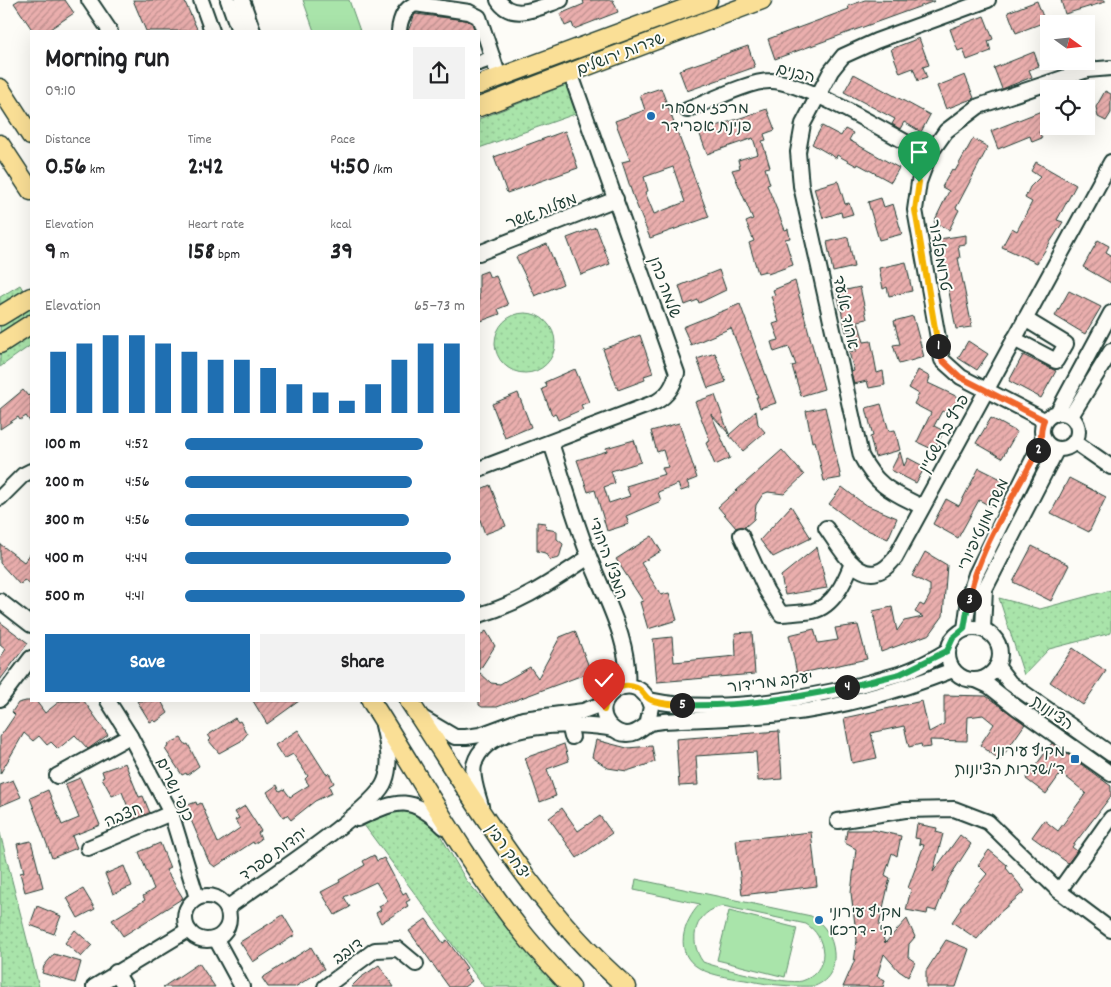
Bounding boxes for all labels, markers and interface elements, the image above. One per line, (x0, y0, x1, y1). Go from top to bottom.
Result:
north arrow (1040, 15, 1095, 70)
map controls (1040, 15, 1095, 135)
street label: שדרות ירושלים (573, 28, 669, 83)
text: Morning run (45, 41, 169, 81)
button: share (413, 47, 465, 99)
street label: הבנים (774, 59, 817, 90)
text: 09:10 (45, 80, 76, 103)
button: locate (1040, 80, 1095, 135)
place label: מרכז מסחרי פנינת אפרידר (661, 98, 752, 139)
marker: מרכז מסחרי פנינת אפרידר (645, 110, 657, 122)
text: Distance (45, 130, 91, 150)
text: Time (188, 130, 212, 150)
text: Pace (330, 130, 355, 150)
pin (898, 131, 940, 182)
icon: arrive (905, 138, 933, 166)
text: 0.56 (45, 150, 87, 186)
text: 2:42 (188, 150, 224, 186)
text: 4:50 (330, 150, 370, 186)
text: km (87, 160, 105, 180)
text: /km (370, 160, 393, 180)
street label: מעלות אשר (503, 188, 581, 236)
text: Elevation (45, 215, 94, 235)
text: Heart rate (188, 215, 244, 235)
text: kcal (330, 215, 352, 235)
street label: טרומפלדור (921, 218, 956, 293)
text: 9 (45, 235, 56, 271)
text: 158 (188, 235, 215, 271)
text: 39 (330, 235, 353, 271)
text: m (56, 245, 69, 265)
text: bpm (215, 245, 240, 265)
street label: שלמה כהן (642, 254, 685, 322)
street label: אהוד אלעד (826, 274, 864, 351)
text: Elevation (45, 295, 101, 318)
text: 65–73 m (414, 295, 465, 318)
pin: 1 (926, 334, 950, 358)
text: 1 (937, 336, 940, 356)
street label: פרץ ברנשטיין (914, 391, 976, 478)
text: 100 m (45, 433, 81, 456)
text: 4:52 (125, 433, 149, 456)
pin: 2 (1026, 438, 1050, 462)
text: 2 (1035, 440, 1042, 460)
text: 200 m (45, 471, 84, 494)
text: 4:56 (125, 471, 150, 494)
street label: משה מונטיפיורי (953, 475, 1016, 575)
text: 300 m (45, 509, 84, 532)
text: 4:56 (125, 509, 150, 532)
street label: המציל היהודי (581, 514, 632, 603)
text: 400 m (45, 547, 84, 570)
text: 4:44 (125, 547, 148, 570)
text: 500 m (45, 585, 85, 608)
text: 4:41 (125, 585, 144, 608)
pin: 3 (956, 588, 982, 612)
text: 3 (966, 590, 973, 610)
button: Save (45, 634, 250, 692)
button: Share (260, 634, 465, 692)
pin (583, 659, 625, 710)
icon: check (590, 666, 618, 694)
street label: יעקב מרידור (726, 667, 814, 700)
pin: 4 (834, 674, 860, 700)
text: 4 (845, 677, 850, 697)
street label: הציונות (1026, 691, 1078, 737)
pin: 5 (670, 692, 694, 718)
text: 5 (679, 695, 686, 715)
place label: מקיף עירוני ד׳/שדרות הציונות (954, 741, 1065, 782)
marker: מקיף עירוני ד׳/שדרות הציונות (1069, 753, 1081, 765)
street label: כנפי נשרים (149, 754, 199, 826)
street label: חצבה (101, 798, 147, 835)
street label: יצחק רבין (479, 820, 535, 885)
street label: יהדות ספרד (236, 822, 313, 888)
place label: מקיף עירוני ה' - דרכא (829, 902, 902, 943)
marker: מקיף עירוני ה' - דרכא (813, 914, 825, 926)
street label: דובב (328, 933, 368, 971)

